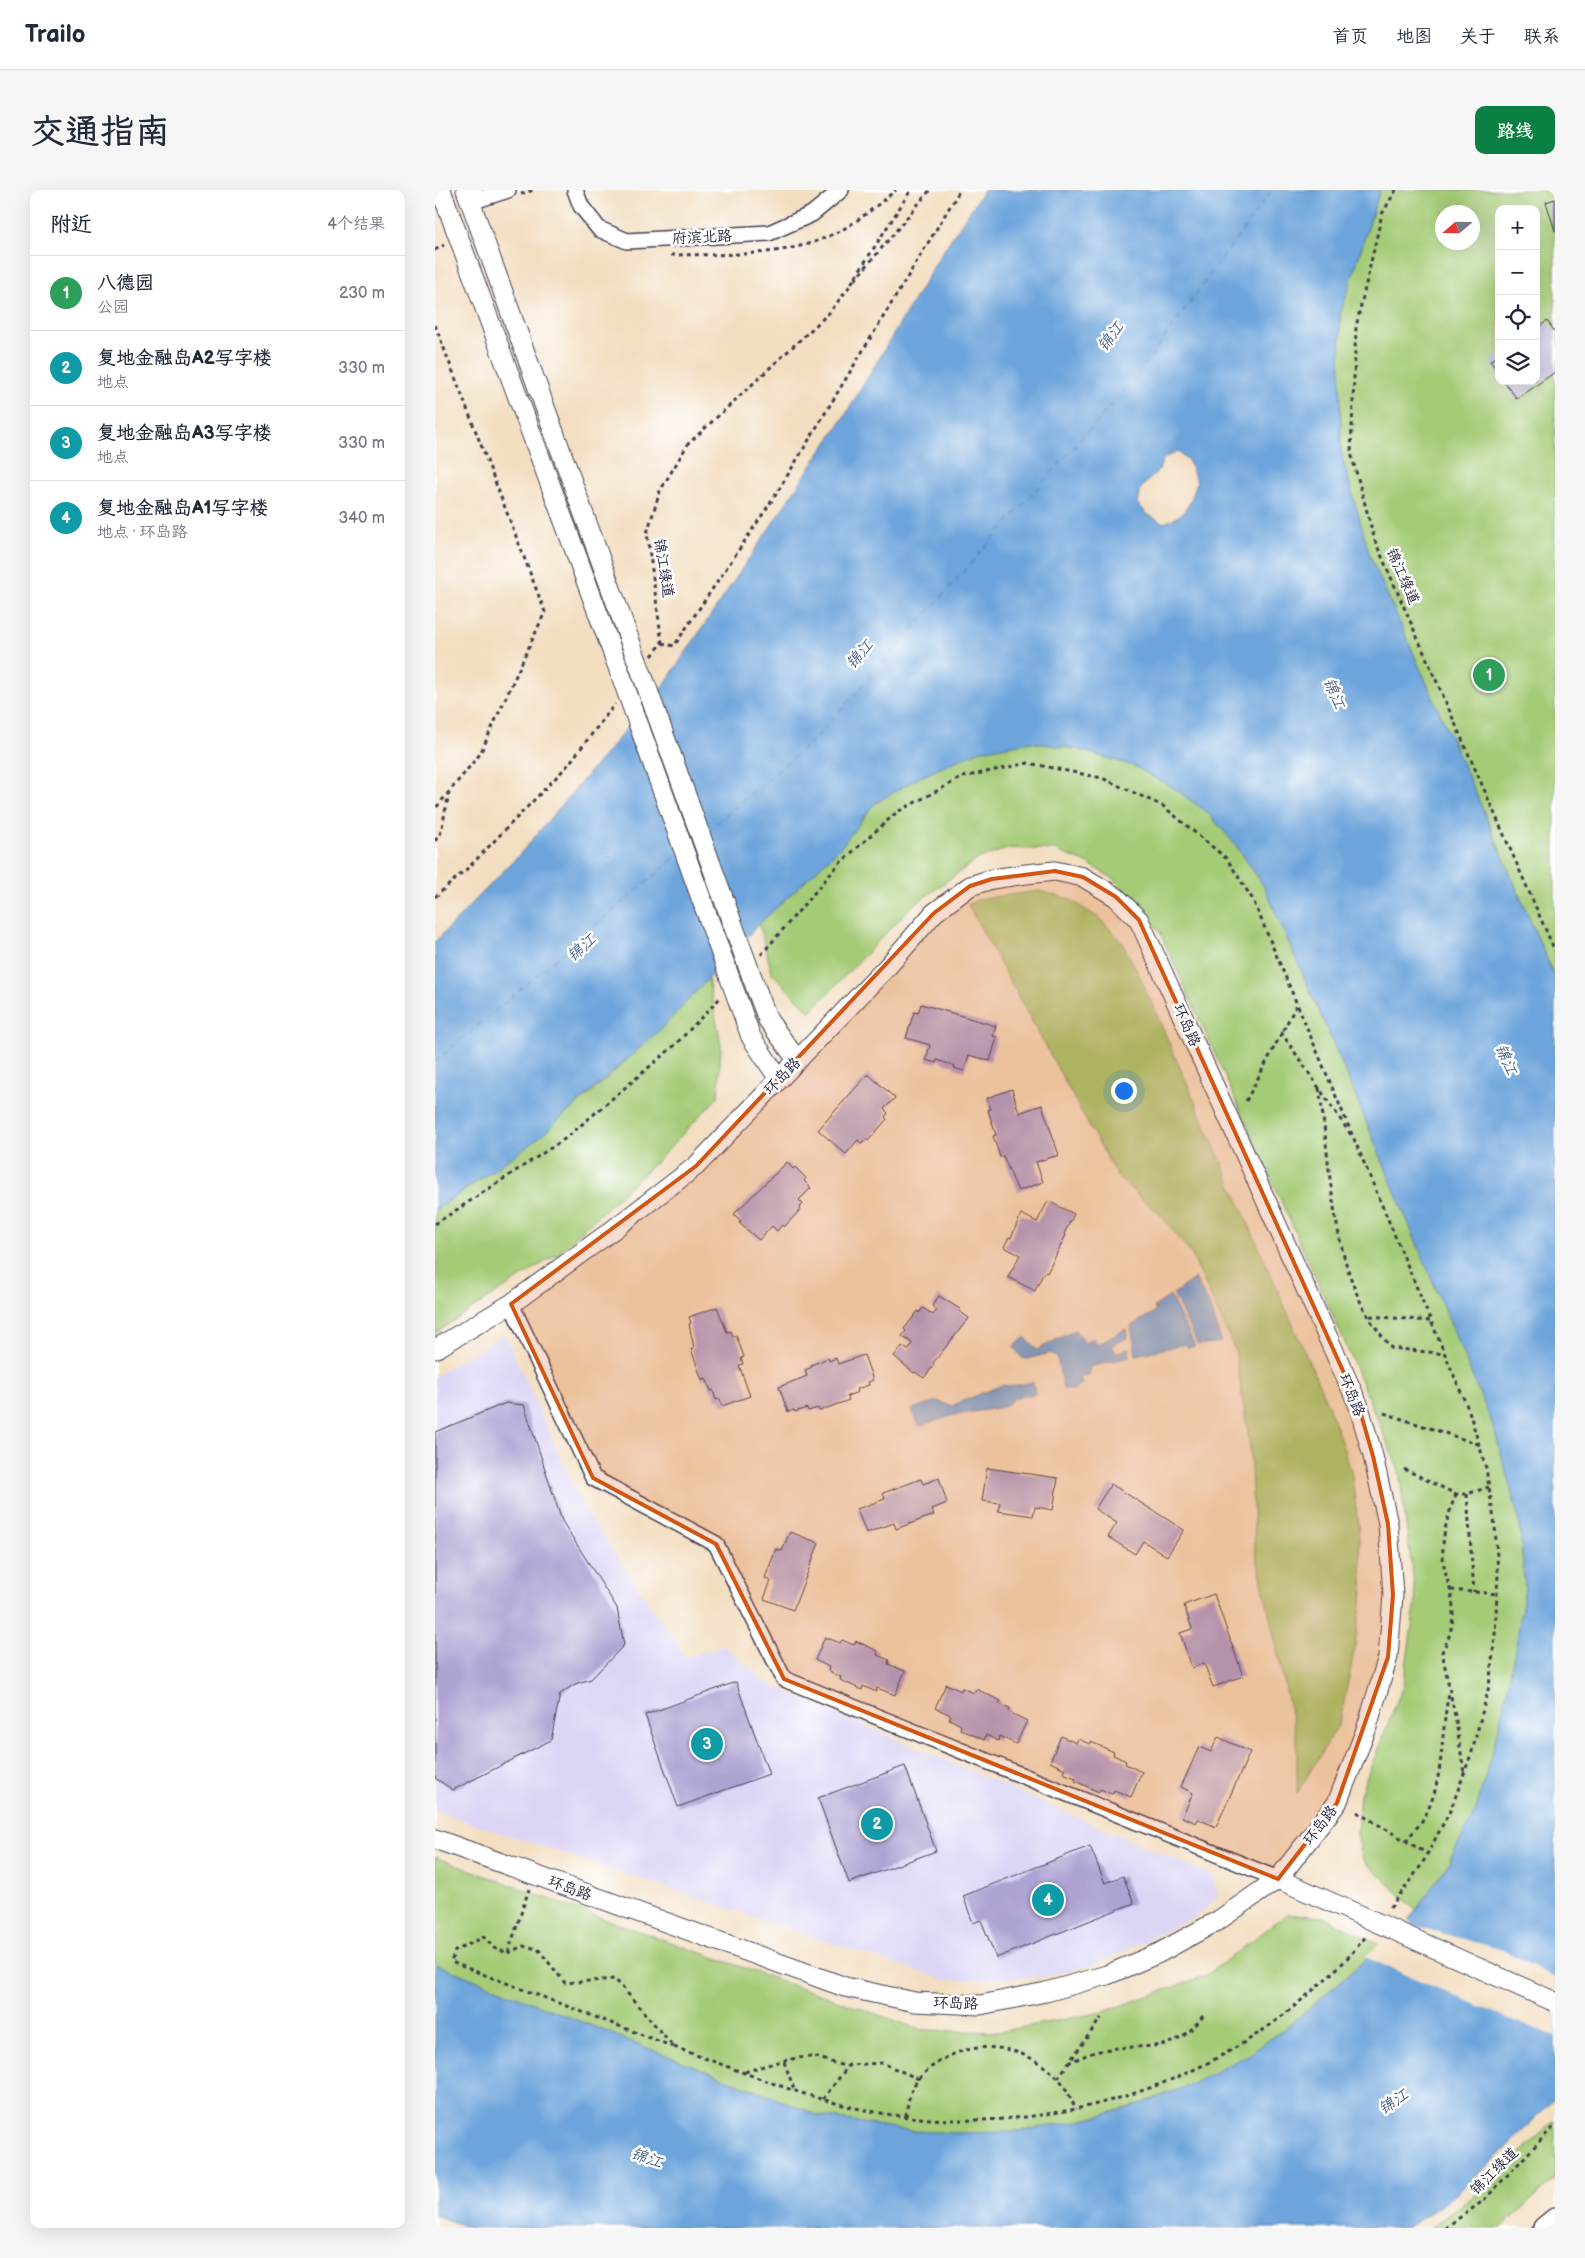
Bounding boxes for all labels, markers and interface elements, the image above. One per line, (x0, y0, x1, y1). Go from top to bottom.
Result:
text: Trailo (25, 20, 85, 49)
text: 首页 (1332, 26, 1368, 47)
text: 地图 (1396, 26, 1432, 47)
text: 关于 (1460, 26, 1496, 47)
text: 联系 (1524, 26, 1560, 47)
button: 路线 (1475, 106, 1555, 154)
text: 交通指南 (30, 111, 170, 154)
north arrow (1435, 205, 1480, 250)
map controls (1495, 205, 1540, 385)
button: + (1495, 205, 1540, 250)
text: 附近 (50, 212, 92, 237)
text: 4个结果 (327, 215, 385, 234)
street label: 府滨北路 (672, 226, 732, 249)
button: − (1495, 250, 1540, 295)
text: 八德园 (97, 272, 154, 295)
text: 1 (63, 284, 69, 303)
text: 230 m (339, 284, 385, 303)
button: locate (1495, 295, 1540, 340)
text: 公园 (97, 298, 129, 317)
water label: 锦江 (1094, 318, 1129, 355)
button: layers (1495, 340, 1540, 385)
text: 复地金融岛A2写字楼 (97, 347, 272, 370)
text: 2 (61, 359, 71, 378)
text: 330 m (338, 359, 385, 378)
text: 地点 (97, 373, 129, 392)
text: 复地金融岛A3写字楼 (97, 422, 272, 445)
text: 3 (61, 434, 71, 453)
text: 330 m (338, 434, 385, 453)
text: 地点 (97, 448, 129, 467)
text: 复地金融岛A1写字楼 (97, 497, 269, 520)
text: 4 (61, 509, 71, 528)
text: 340 m (338, 509, 385, 528)
text: 地点 · 环岛路 (97, 523, 187, 542)
street label: 锦江绿道 (649, 537, 678, 599)
street label: 锦江绿道 (1382, 545, 1423, 607)
water label: 锦江 (843, 636, 878, 673)
pin: 1 (1473, 656, 1505, 694)
water label: 锦江 (1319, 675, 1349, 713)
water label: 锦江 (564, 930, 601, 966)
street label: 环岛路 (1169, 1001, 1204, 1050)
water label: 锦江 (1490, 1041, 1521, 1079)
street label: 环岛路 (760, 1054, 805, 1099)
your location (1111, 1078, 1137, 1104)
street label: 环岛路 (1334, 1371, 1369, 1420)
pin: 3 (691, 1725, 723, 1763)
street label: 环岛路 (1299, 1802, 1342, 1849)
pin: 2 (861, 1805, 893, 1843)
street label: 环岛路 (545, 1872, 594, 1905)
pin: 4 (1032, 1881, 1064, 1919)
street label: 环岛路 (933, 1993, 979, 2014)
water label: 锦江 (1375, 2085, 1413, 2119)
street label: 锦江绿道 (1466, 2143, 1522, 2199)
water label: 锦江 (628, 2144, 666, 2173)

